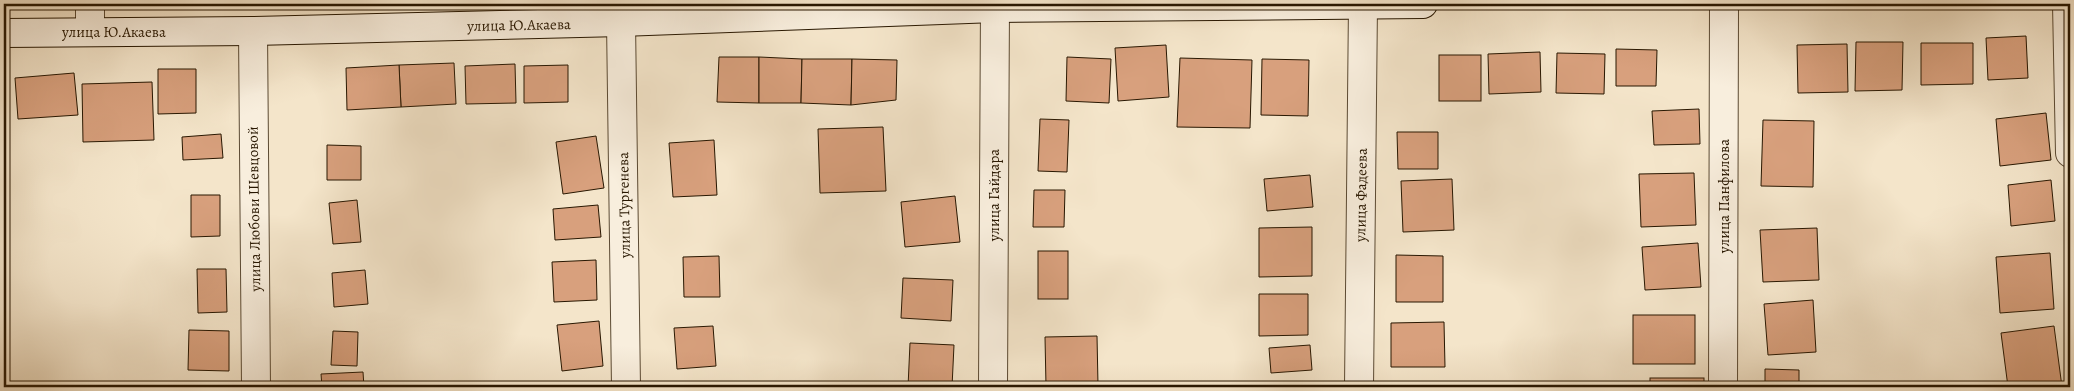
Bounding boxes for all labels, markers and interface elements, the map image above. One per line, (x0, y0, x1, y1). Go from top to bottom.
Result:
street label: улица Ю.Акаева (466, 14, 571, 36)
street label: улица Ю.Акаева (61, 22, 166, 42)
street label: улица Любови Шевцовой (243, 126, 265, 293)
street label: улица Панфилова (1714, 139, 1734, 254)
street label: улица Фадеева (1350, 148, 1372, 243)
street label: улица Гайдара (984, 149, 1004, 242)
street label: улица Тургенева (613, 152, 635, 259)

